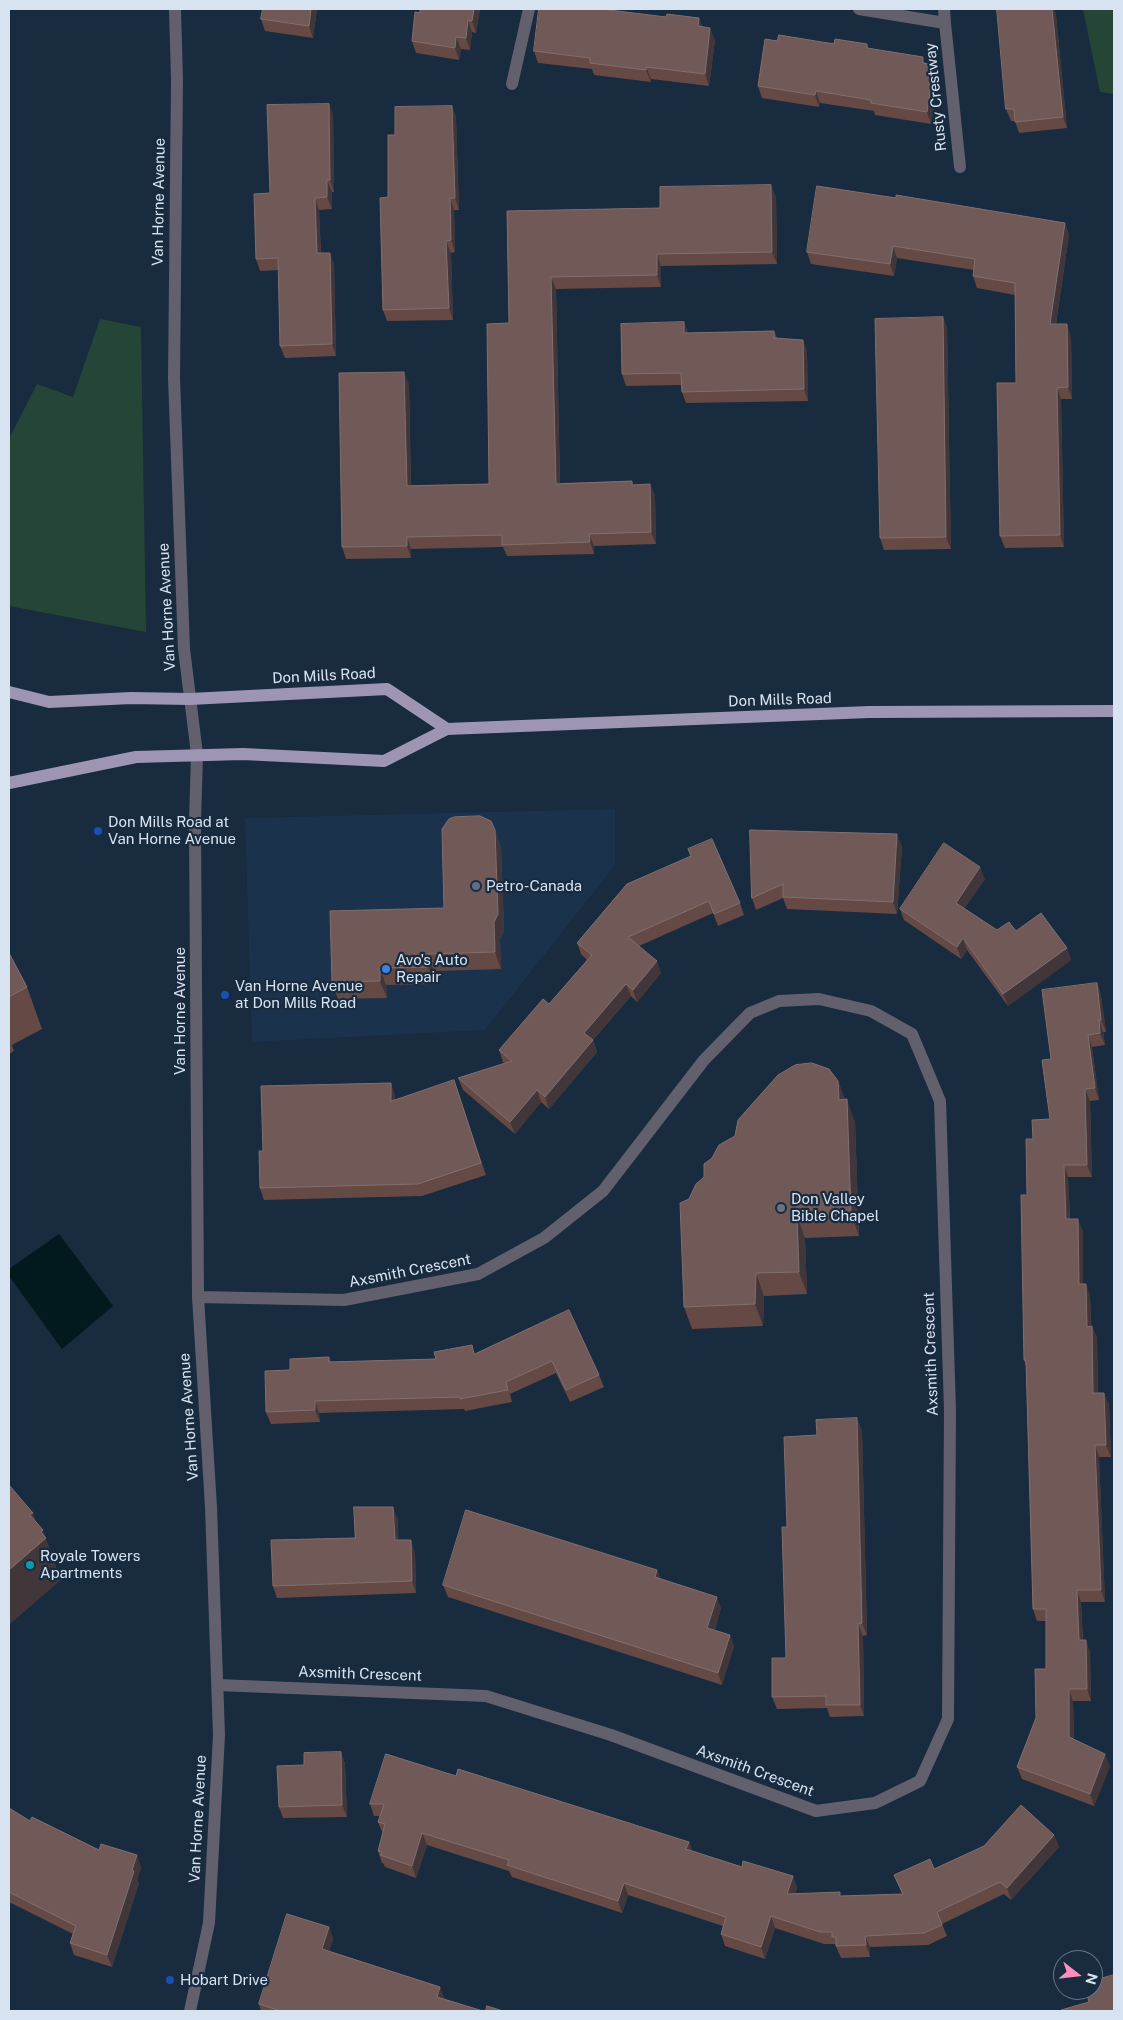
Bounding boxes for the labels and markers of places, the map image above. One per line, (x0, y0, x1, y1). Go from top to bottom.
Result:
place label: Don Mills Road at Van Horne Avenue (108, 813, 236, 848)
marker: Don Mills Road at Van Horne Avenue (92, 825, 104, 837)
place label: Petro-Canada (486, 877, 582, 895)
marker: Petro-Canada (470, 880, 482, 892)
place label: Avo's Auto Repair (396, 951, 468, 986)
marker: Avo's Auto Repair (380, 963, 392, 975)
place label: Van Horne Avenue at Don Mills Road (235, 977, 363, 1012)
marker: Van Horne Avenue at Don Mills Road (219, 989, 231, 1001)
place label: Don Valley Bible Chapel (791, 1190, 879, 1225)
marker: Don Valley Bible Chapel (775, 1202, 787, 1214)
place label: Royale Towers Apartments (40, 1547, 140, 1582)
marker: Royale Towers Apartments (24, 1559, 36, 1571)
place label: Hobart Drive (180, 1971, 268, 1989)
marker: Hobart Drive (164, 1974, 176, 1986)

